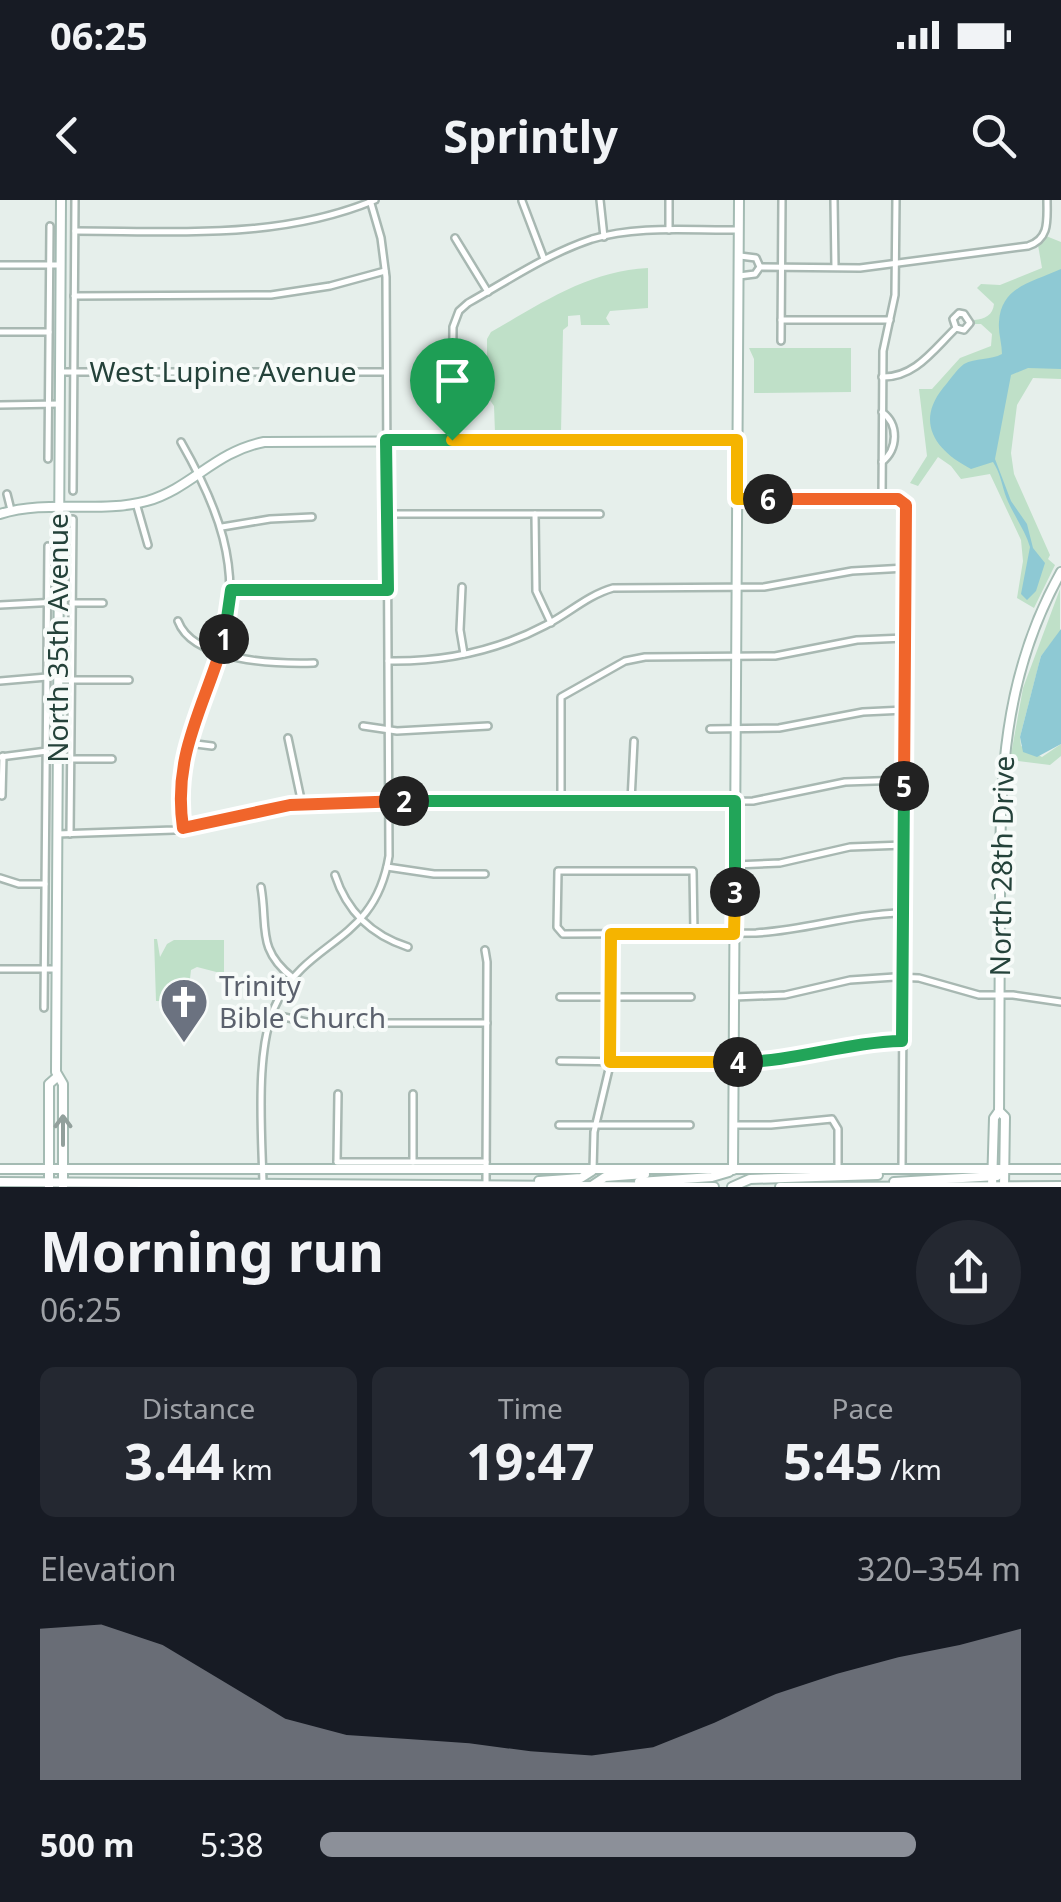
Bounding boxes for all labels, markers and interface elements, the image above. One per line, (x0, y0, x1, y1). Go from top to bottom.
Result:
text: 06:25 (50, 9, 148, 61)
text: Sprintly (443, 105, 618, 166)
icon: back (40, 108, 95, 163)
icon: search (966, 108, 1021, 163)
pin (410, 338, 495, 441)
street label: West Lupine Avenue (89, 352, 357, 390)
icon: arrive (425, 353, 480, 408)
pin: 6 (743, 474, 793, 524)
text: 6 (760, 480, 776, 518)
street label: North 35th Avenue (38, 513, 76, 763)
pin: 1 (199, 614, 249, 664)
text: 1 (216, 620, 232, 658)
street label: North 28th Drive (980, 755, 1022, 977)
pin: 5 (879, 761, 929, 811)
text: 5 (896, 767, 912, 805)
pin: 2 (379, 776, 429, 826)
text: 2 (396, 782, 412, 820)
pin: 3 (710, 867, 760, 917)
text: 3 (727, 873, 743, 911)
place label: Trinity Bible Church (219, 966, 386, 1036)
church icon: Trinity Bible Church (158, 976, 210, 1044)
pin: 4 (713, 1037, 763, 1087)
text: 4 (730, 1043, 746, 1081)
one-way arrow (54, 1115, 72, 1148)
text: Morning run (40, 1213, 384, 1288)
button: share (916, 1220, 1021, 1325)
text: 06:25 (40, 1288, 122, 1331)
text: Distance (142, 1389, 255, 1427)
text: Time (498, 1389, 563, 1427)
text: Pace (832, 1389, 893, 1427)
text: 3.44 (124, 1427, 224, 1495)
text: 19:47 (466, 1427, 595, 1495)
text: 5:45 (783, 1427, 883, 1495)
text: km (224, 1450, 273, 1488)
text: /km (883, 1450, 942, 1488)
text: Elevation (40, 1547, 177, 1590)
text: 320–354 m (857, 1547, 1021, 1590)
text: 500 m (40, 1823, 134, 1866)
text: 5:38 (200, 1823, 264, 1866)

